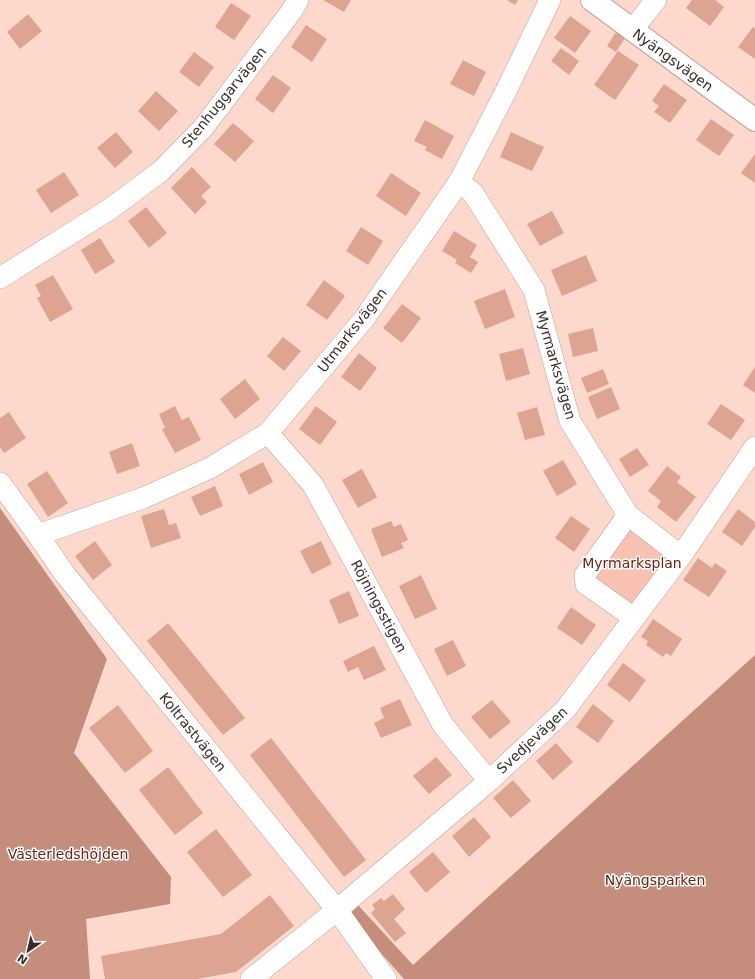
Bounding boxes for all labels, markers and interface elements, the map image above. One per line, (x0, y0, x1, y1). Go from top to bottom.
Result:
street label: Nyängsvägen (630, 25, 716, 95)
street label: Stenhuggarvägen (178, 43, 270, 151)
street label: Utmarksvägen (314, 285, 390, 375)
street label: Myrmarksvägen (533, 309, 579, 421)
park label: Myrmarksplan (582, 555, 682, 571)
street label: Röjningsstigen (348, 557, 410, 655)
street label: Koltrastvägen (156, 689, 230, 775)
street label: Svedjevägen (493, 703, 571, 777)
park label: Västerledshöjden (8, 846, 128, 862)
park label: Nyängsparken (605, 872, 705, 888)
north arrow (8, 931, 48, 971)
text: N (15, 951, 30, 967)

